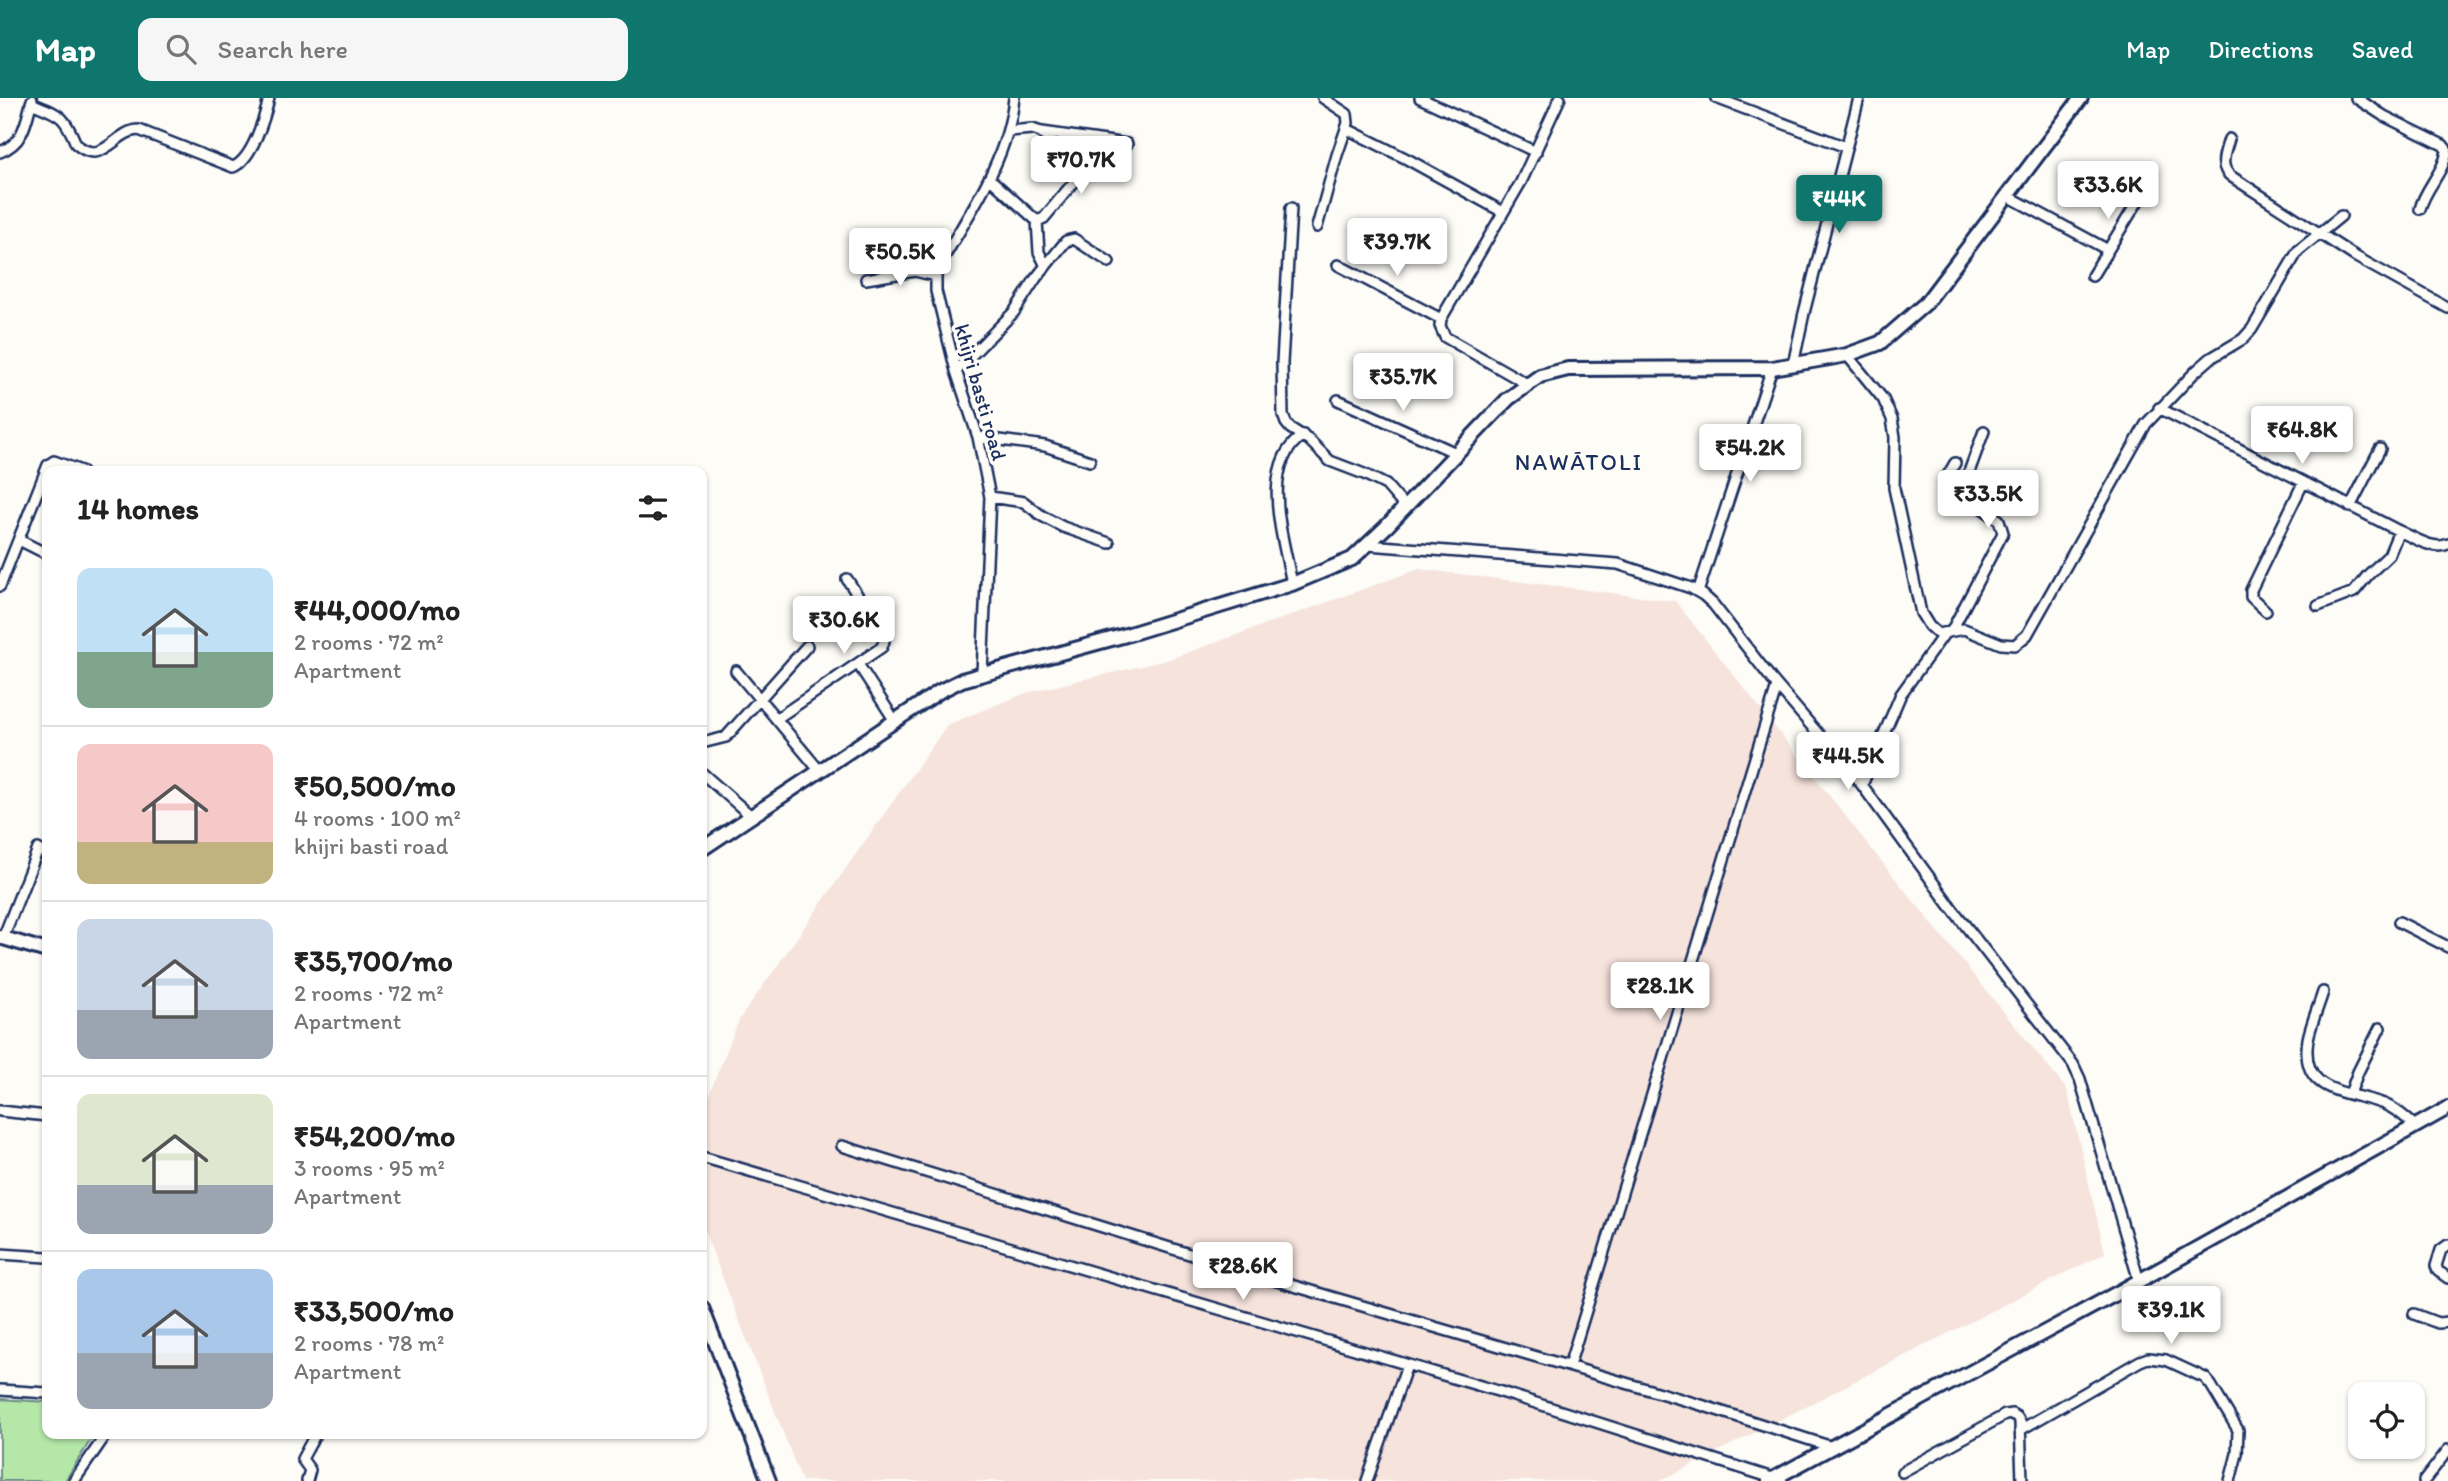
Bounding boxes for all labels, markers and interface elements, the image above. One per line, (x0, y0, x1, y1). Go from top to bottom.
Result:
search box (138, 18, 628, 81)
text: Map (35, 30, 96, 69)
icon: search (162, 30, 200, 68)
text: Search here (218, 33, 348, 65)
text: Map (2126, 35, 2170, 64)
text: Directions (2208, 35, 2314, 64)
text: Saved (2352, 35, 2413, 64)
pin: ₹70.7K (1024, 136, 1138, 196)
text: ₹70.7K (1047, 145, 1115, 173)
pin: ₹33.6K (2051, 162, 2165, 221)
text: ₹33.6K (2074, 170, 2142, 198)
pin: ₹44K (1798, 176, 1880, 235)
text: ₹44K (1812, 184, 1866, 212)
pin: ₹39.7K (1340, 218, 1454, 278)
text: ₹39.7K (1363, 227, 1431, 255)
pin: ₹50.5K (843, 228, 957, 288)
text: ₹50.5K (865, 237, 935, 265)
street label: khijri basti road (950, 321, 1013, 464)
pin: ₹35.7K (1346, 354, 1460, 413)
text: ₹35.7K (1369, 362, 1437, 390)
pin: ₹64.8K (2245, 406, 2359, 466)
text: ₹64.8K (2267, 415, 2337, 443)
pin: ₹54.2K (1693, 424, 1807, 484)
text: ₹54.2K (1715, 433, 1785, 461)
district label: NAWĀTOLI (1515, 448, 1643, 476)
pin: ₹33.5K (1931, 470, 2045, 530)
text: ₹33.5K (1954, 479, 2022, 507)
icon: filters (634, 489, 672, 527)
text: 14 homes (77, 490, 199, 527)
text: ₹44,000/mo (294, 591, 460, 628)
icon: home (133, 596, 217, 680)
pin: ₹30.6K (787, 596, 901, 656)
text: ₹30.6K (809, 605, 879, 633)
text: 2 rooms · 72 m² (294, 628, 444, 656)
text: Apartment (294, 656, 401, 684)
pin: ₹44.5K (1791, 732, 1905, 792)
text: ₹44.5K (1812, 741, 1884, 769)
text: ₹50,500/mo (294, 767, 456, 804)
icon: home (133, 772, 217, 856)
text: 4 rooms · 100 m² (294, 804, 461, 832)
text: khijri basti road (294, 832, 448, 860)
text: ₹35,700/mo (294, 942, 453, 979)
icon: home (133, 947, 217, 1031)
pin: ₹28.1K (1603, 962, 1717, 1022)
text: ₹28.1K (1627, 971, 1693, 999)
text: 2 rooms · 72 m² (294, 979, 444, 1007)
text: Apartment (294, 1007, 401, 1035)
text: ₹54,200/mo (294, 1117, 455, 1154)
icon: home (133, 1122, 217, 1206)
text: 3 rooms · 95 m² (294, 1154, 445, 1182)
text: Apartment (294, 1182, 401, 1210)
pin: ₹28.6K (1186, 1242, 1300, 1302)
text: ₹28.6K (1209, 1251, 1277, 1279)
pin: ₹39.1K (2114, 1286, 2228, 1346)
text: ₹33,500/mo (294, 1292, 454, 1329)
text: ₹39.1K (2138, 1295, 2204, 1323)
icon: home (133, 1297, 217, 1381)
text: 2 rooms · 78 m² (294, 1329, 444, 1357)
text: Apartment (294, 1357, 401, 1385)
map controls (2348, 1382, 2425, 1459)
button: locate (2348, 1382, 2425, 1459)

